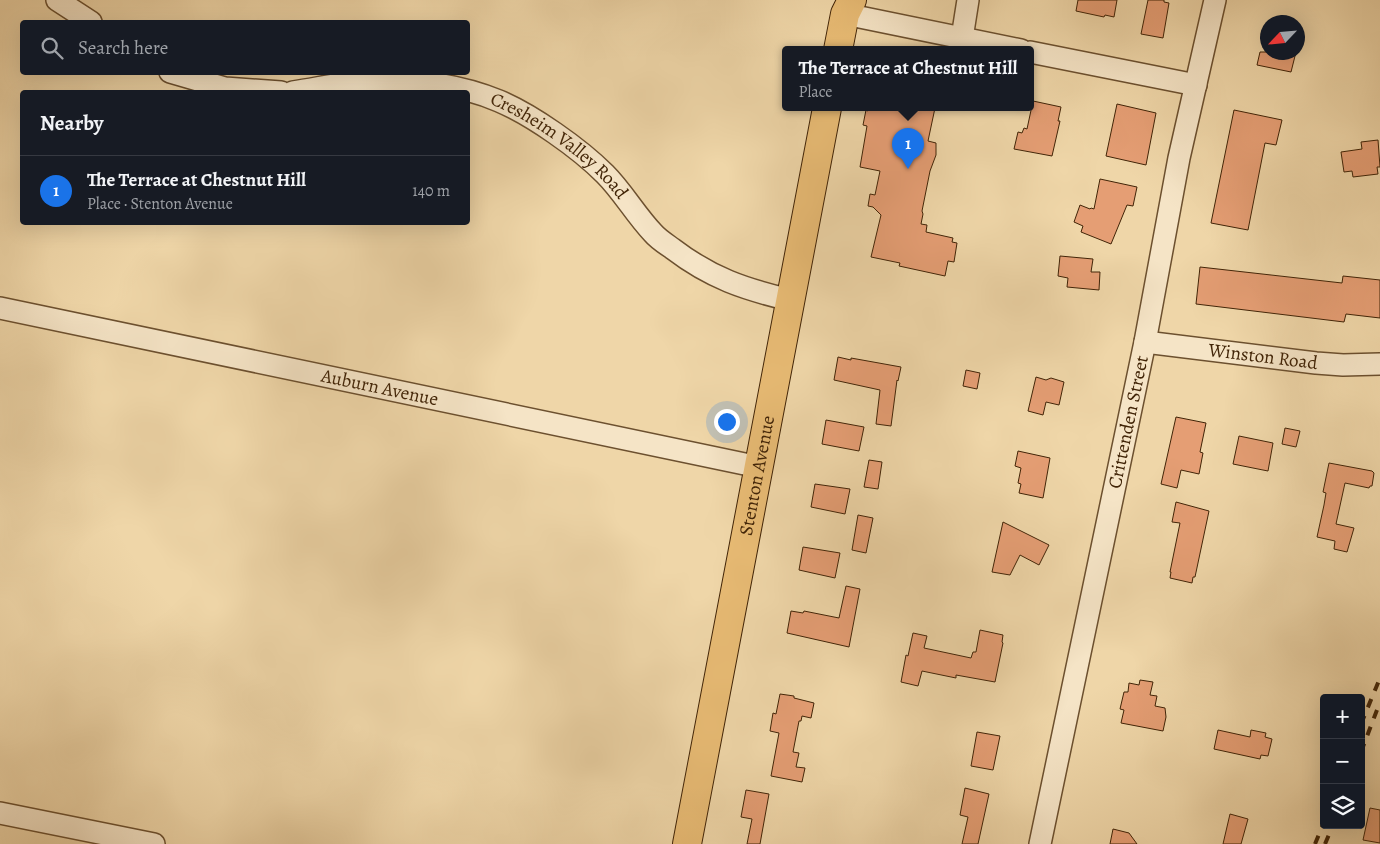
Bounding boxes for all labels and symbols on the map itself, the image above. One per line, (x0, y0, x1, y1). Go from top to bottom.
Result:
north arrow (1260, 15, 1305, 60)
street label: Cresheim Valley Road (487, 86, 635, 205)
pin: 1 (892, 128, 924, 169)
street label: Winston Road (1206, 337, 1320, 376)
street label: Crittenden Street (1102, 353, 1155, 491)
street label: Auburn Avenue (318, 362, 441, 412)
your location (714, 409, 740, 435)
street label: Stenton Avenue (733, 413, 781, 538)

